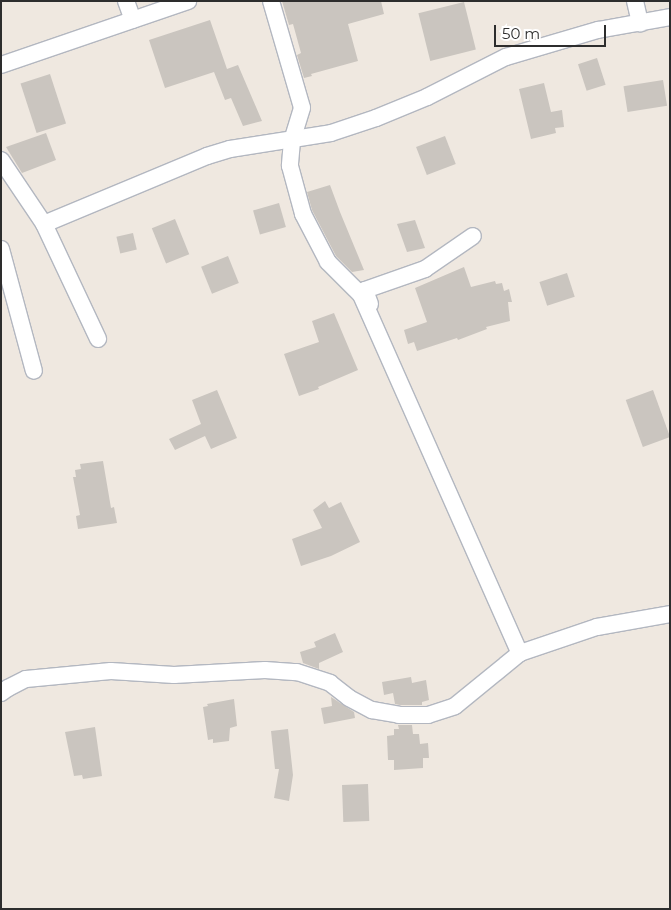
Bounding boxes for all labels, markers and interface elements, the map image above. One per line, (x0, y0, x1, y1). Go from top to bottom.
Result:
scale bar (496, 15, 608, 47)
text: 50 m (502, 24, 540, 43)

